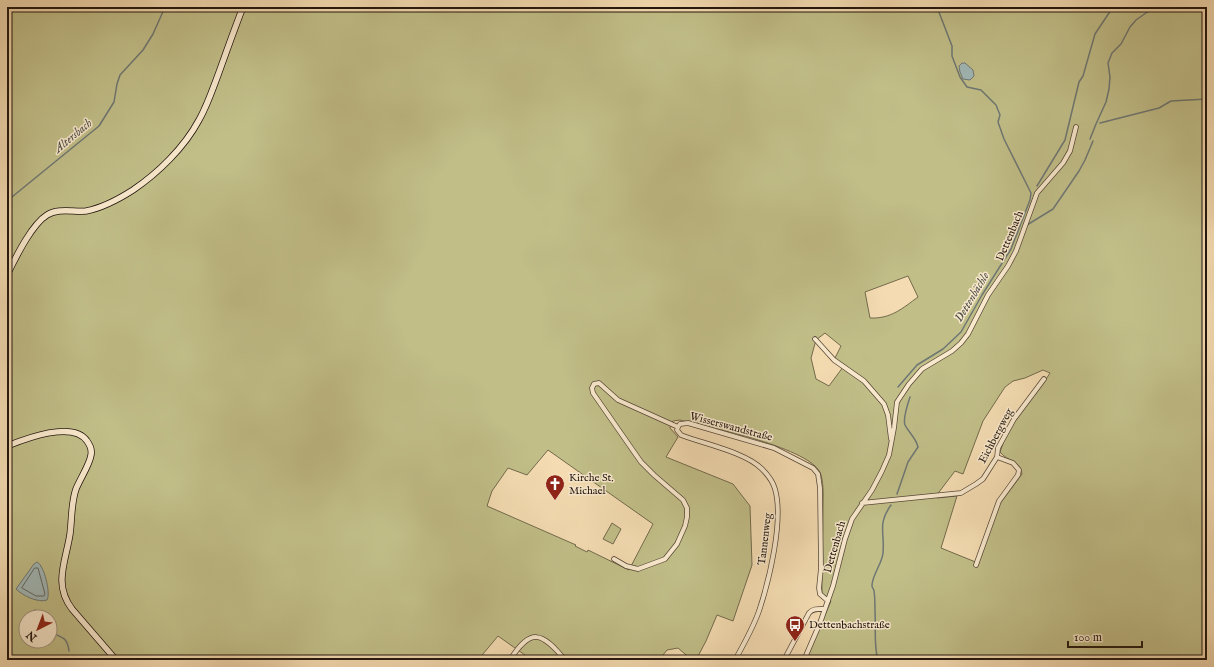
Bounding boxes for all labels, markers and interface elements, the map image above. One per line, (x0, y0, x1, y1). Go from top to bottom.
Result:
water label: Altersbach (49, 116, 95, 158)
street label: Dettenbach (993, 209, 1027, 263)
water label: Dettenbächle (951, 269, 993, 325)
street label: Eichbergweg (976, 405, 1017, 466)
street label: Wisserswandstraße (688, 409, 774, 445)
place label: Kirche St. Michael (569, 471, 614, 498)
church icon: Kirche St. Michael (544, 473, 566, 501)
street label: Tannenweg (755, 511, 775, 566)
street label: Dettenbach (821, 519, 849, 575)
north arrow (18, 609, 58, 649)
bus stop icon: Dettenbachstraße (784, 614, 806, 642)
place label: Dettenbachstraße (809, 618, 890, 632)
scale bar (1068, 623, 1142, 649)
text: N (23, 627, 41, 645)
text: 100 m (1074, 630, 1102, 645)

